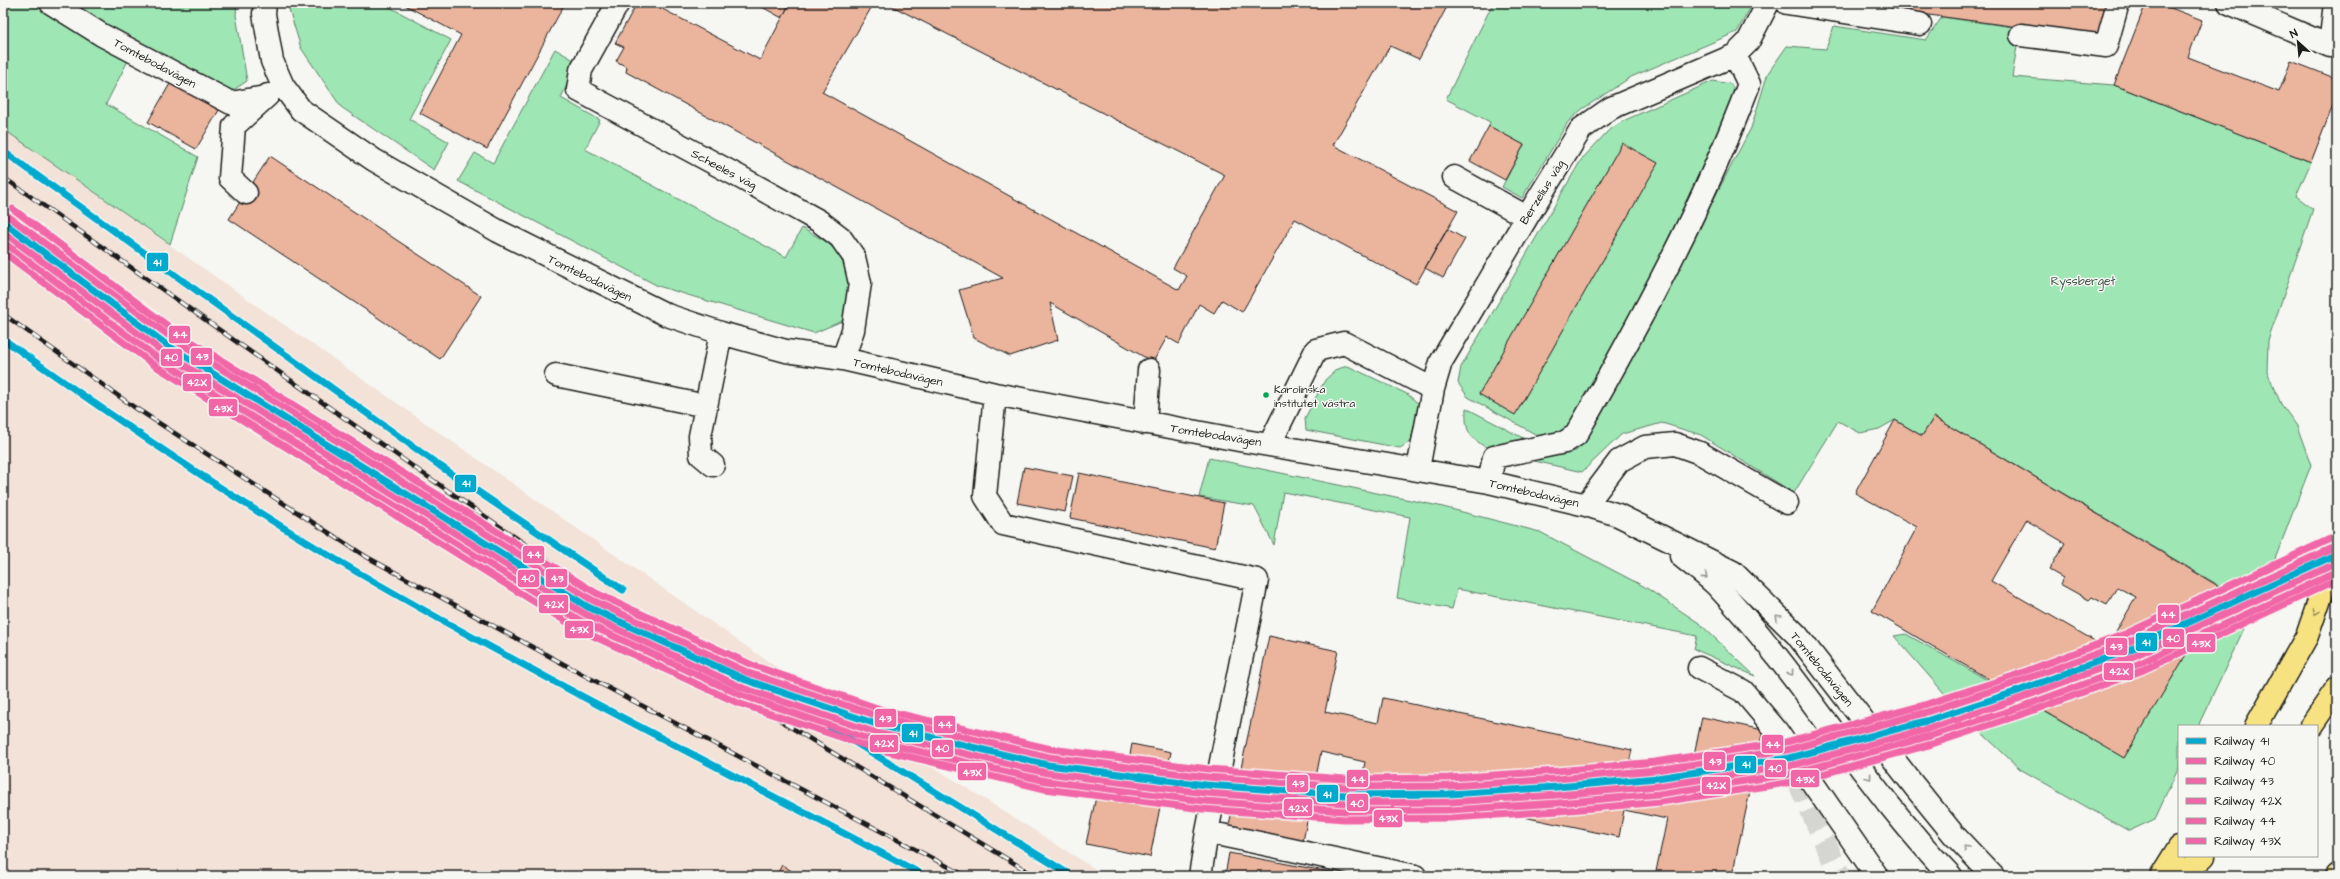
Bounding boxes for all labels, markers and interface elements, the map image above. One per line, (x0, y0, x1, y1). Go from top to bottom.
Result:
north arrow (2278, 22, 2318, 62)
text: N (2287, 25, 2300, 42)
street label: Tomtebodavägen (110, 34, 199, 93)
street label: Scheeles väg (688, 145, 760, 195)
street label: Berzelius väg (1516, 157, 1570, 228)
street label: Tomtebodavägen (544, 251, 635, 307)
line badge: 41 (146, 252, 169, 272)
text: 41 (153, 255, 162, 270)
park label: Ryssberget (2051, 273, 2115, 291)
line badge: 44 (168, 325, 191, 344)
text: 44 (173, 327, 188, 342)
line badge: 43 (190, 347, 213, 366)
line badge: 40 (160, 348, 183, 367)
text: 43 (195, 349, 209, 364)
text: 40 (164, 350, 178, 365)
street label: Tomtebodavägen (851, 354, 944, 392)
line badge: 42X (182, 373, 212, 392)
text: 42X (187, 375, 208, 390)
place label: Karolinska institutet västra (1274, 382, 1355, 411)
marker: Karolinska institutet västra (1261, 390, 1271, 400)
line badge: 43X (208, 398, 238, 417)
text: 43X (213, 401, 233, 416)
street label: Tomtebodavägen (1169, 420, 1263, 452)
line badge: 41 (454, 474, 477, 493)
street label: Tomtebodavägen (1487, 475, 1580, 513)
text: 41 (462, 476, 471, 491)
line badge: 44 (522, 545, 545, 564)
text: 44 (527, 547, 542, 562)
line badge: 43 (545, 568, 568, 588)
line badge: 40 (517, 569, 540, 588)
text: 40 (521, 571, 535, 586)
text: 43 (550, 571, 564, 586)
one-way arrow (1700, 572, 1708, 579)
line badge: 42X (538, 594, 569, 614)
text: 42X (544, 597, 565, 612)
line badge: 44 (2157, 604, 2180, 624)
text: 44 (2161, 607, 2176, 622)
one-way arrow (2313, 609, 2321, 616)
one-way arrow (1775, 614, 1783, 621)
line badge: 43X (564, 620, 594, 639)
text: 43X (569, 622, 589, 637)
street label: Tomtebodavägen (1785, 628, 1857, 711)
line badge: 40 (2162, 628, 2185, 648)
text: 40 (2166, 631, 2180, 646)
line badge: 41 (2135, 632, 2158, 652)
line badge: 43X (2186, 633, 2216, 653)
text: 41 (2142, 635, 2151, 650)
text: 43X (2191, 636, 2211, 651)
line badge: 43 (2105, 637, 2128, 656)
text: 43 (2109, 639, 2123, 654)
line badge: 42X (2103, 662, 2134, 681)
text: 42X (2109, 664, 2130, 679)
one-way arrow (1786, 669, 1793, 676)
line badge: 43 (874, 708, 897, 728)
text: 43 (878, 711, 892, 726)
line badge: 44 (933, 715, 956, 734)
text: 44 (938, 717, 953, 732)
line badge: 41 (901, 723, 924, 743)
legend (2178, 725, 2318, 857)
text: 41 (909, 726, 918, 741)
text: Railway 41 (2214, 733, 2270, 751)
line badge: 42X (869, 734, 899, 753)
line badge: 44 (1761, 734, 1784, 754)
text: 42X (874, 736, 895, 751)
text: 44 (1766, 737, 1781, 752)
line badge: 40 (931, 739, 954, 758)
text: 40 (935, 741, 949, 756)
line badge: 43 (1703, 751, 1726, 771)
text: Railway 40 (2214, 753, 2276, 771)
text: 43 (1708, 754, 1722, 769)
line badge: 41 (1734, 755, 1757, 774)
text: 41 (1742, 757, 1751, 772)
line badge: 40 (1764, 759, 1787, 778)
text: 40 (1768, 761, 1782, 776)
line badge: 43X (957, 762, 987, 781)
text: 43X (962, 765, 982, 780)
line badge: 44 (1346, 769, 1369, 788)
line badge: 43X (1790, 769, 1820, 788)
text: 44 (1351, 772, 1366, 787)
text: 43X (1795, 772, 1815, 787)
one-way arrow (1864, 773, 1871, 780)
text: Railway 43 (2214, 773, 2274, 791)
line badge: 43 (1286, 774, 1309, 793)
text: 43 (1291, 776, 1305, 791)
line badge: 42X (1701, 776, 1731, 795)
text: 42X (1706, 778, 1727, 793)
line badge: 41 (1316, 784, 1339, 803)
text: 41 (1323, 787, 1332, 802)
line badge: 40 (1346, 793, 1369, 812)
text: Railway 42X (2214, 793, 2282, 811)
text: 40 (1350, 796, 1364, 811)
line badge: 42X (1283, 798, 1313, 817)
text: 42X (1288, 801, 1309, 816)
line badge: 43X (1373, 809, 1403, 828)
text: 43X (1378, 811, 1398, 826)
text: Railway 44 (2214, 813, 2276, 831)
text: Railway 43X (2214, 833, 2281, 851)
one-way arrow (1964, 845, 1971, 852)

